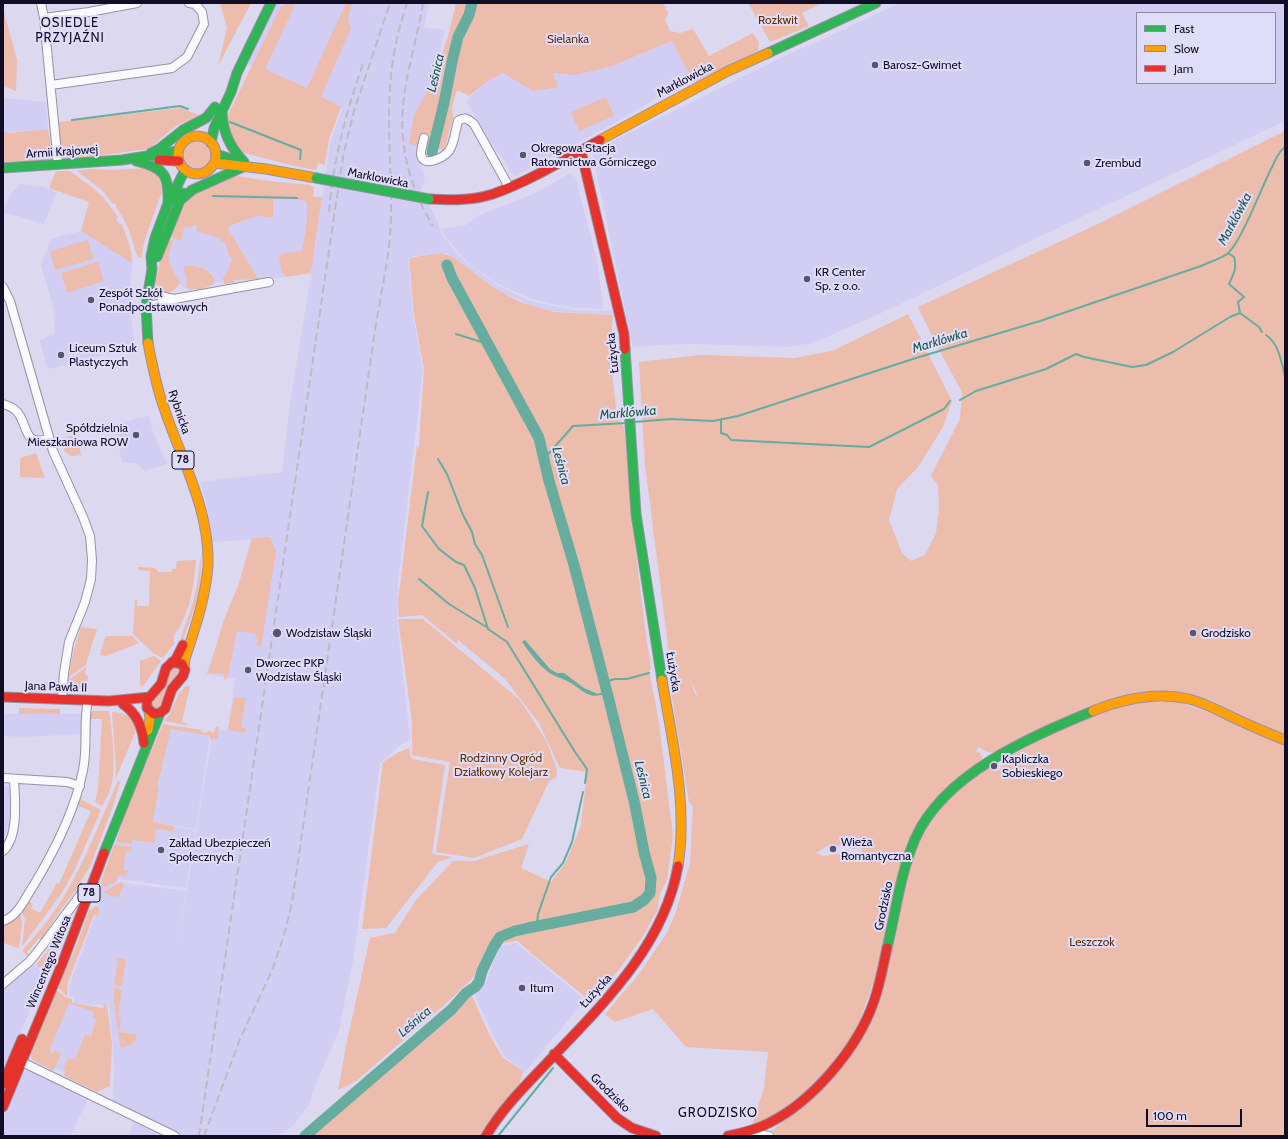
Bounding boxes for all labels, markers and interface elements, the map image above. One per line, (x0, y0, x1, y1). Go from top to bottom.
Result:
legend (1136, 12, 1276, 84)
park label: Rozkwit (758, 13, 798, 27)
district label: OSIEDLE PRZYJAŹNI (35, 15, 105, 46)
text: Fast (1174, 21, 1194, 36)
park label: Sielanka (547, 32, 589, 46)
text: Slow (1174, 41, 1199, 56)
water label: Leśnica (424, 52, 448, 94)
place label: Barosz-Gwimet (883, 58, 962, 72)
street label: Marklowicka (654, 59, 716, 101)
marker: Barosz-Gwimet (870, 60, 880, 70)
text: Jam (1174, 61, 1193, 76)
place label: Okręgowa Stacja Ratownictwa Górniczego (531, 141, 656, 169)
street label: Armii Krajowej (26, 142, 98, 162)
marker: Okręgowa Stacja Ratownictwa Górniczego (518, 150, 528, 160)
place label: Zrembud (1095, 156, 1141, 170)
marker: Zrembud (1082, 158, 1092, 168)
street label: Marklowicka (346, 165, 410, 191)
water label: Marklówka (1215, 190, 1255, 248)
place label: KR Center Sp. z o.o. (815, 265, 866, 293)
marker: KR Center Sp. z o.o. (802, 274, 812, 284)
place label: Zespół Szkół Ponadpodstawowych (99, 286, 208, 314)
marker: Zespół Szkół Ponadpodstawowych (86, 295, 96, 305)
water label: Marklówka (910, 325, 970, 357)
street label: Łużycka (604, 332, 622, 374)
place label: Liceum Sztuk Plastyczych (69, 341, 137, 369)
marker: Liceum Sztuk Plastyczych (56, 350, 66, 360)
street label: Rybnicka (165, 388, 193, 436)
water label: Marklówka (599, 403, 657, 423)
place label: Spółdzielnia Mieszkaniowa ROW (27, 421, 128, 449)
marker: Spółdzielnia Mieszkaniowa ROW (131, 430, 141, 440)
water label: Leśnica (548, 445, 574, 487)
road number: 78 (172, 451, 194, 469)
place label: Wodzisław Śląski (286, 626, 372, 640)
place label: Grodzisko (1201, 626, 1251, 640)
marker: Wodzisław Śląski (271, 627, 283, 639)
marker: Grodzisko (1188, 628, 1198, 638)
street label: Łużycka (663, 651, 683, 693)
place label: Dworzec PKP Wodzisław Śląski (256, 656, 342, 684)
marker: Dworzec PKP Wodzisław Śląski (243, 665, 253, 675)
street label: Jana Pawła II (25, 679, 87, 695)
park label: Rodzinny Ogród Działkowy Kolejarz (454, 751, 548, 779)
place label: Kapliczka Sobieskiego (1002, 752, 1063, 780)
water label: Leśnica (631, 759, 655, 801)
marker: Kapliczka Sobieskiego (989, 761, 999, 771)
place label: Wieża Romantyczna (841, 835, 911, 863)
place label: Zakład Ubezpieczeń Społecznych (169, 836, 271, 864)
marker: Wieża Romantyczna (828, 844, 838, 854)
marker: Zakład Ubezpieczeń Społecznych (156, 845, 166, 855)
street label: Grodzisko (872, 880, 896, 932)
road number: 78 (78, 884, 100, 902)
street label: Wincentego Witosa (24, 913, 74, 1011)
park label: Leszczok (1069, 935, 1115, 949)
street label: Łużycka (577, 971, 615, 1011)
place label: Itum (530, 981, 554, 995)
marker: Itum (517, 983, 527, 993)
water label: Leśnica (395, 1003, 435, 1041)
street label: Grodzisko (587, 1071, 633, 1115)
scale bar (1148, 1101, 1244, 1127)
district label: GRODZISKO (678, 1105, 758, 1121)
text: 100 m (1153, 1108, 1187, 1123)

